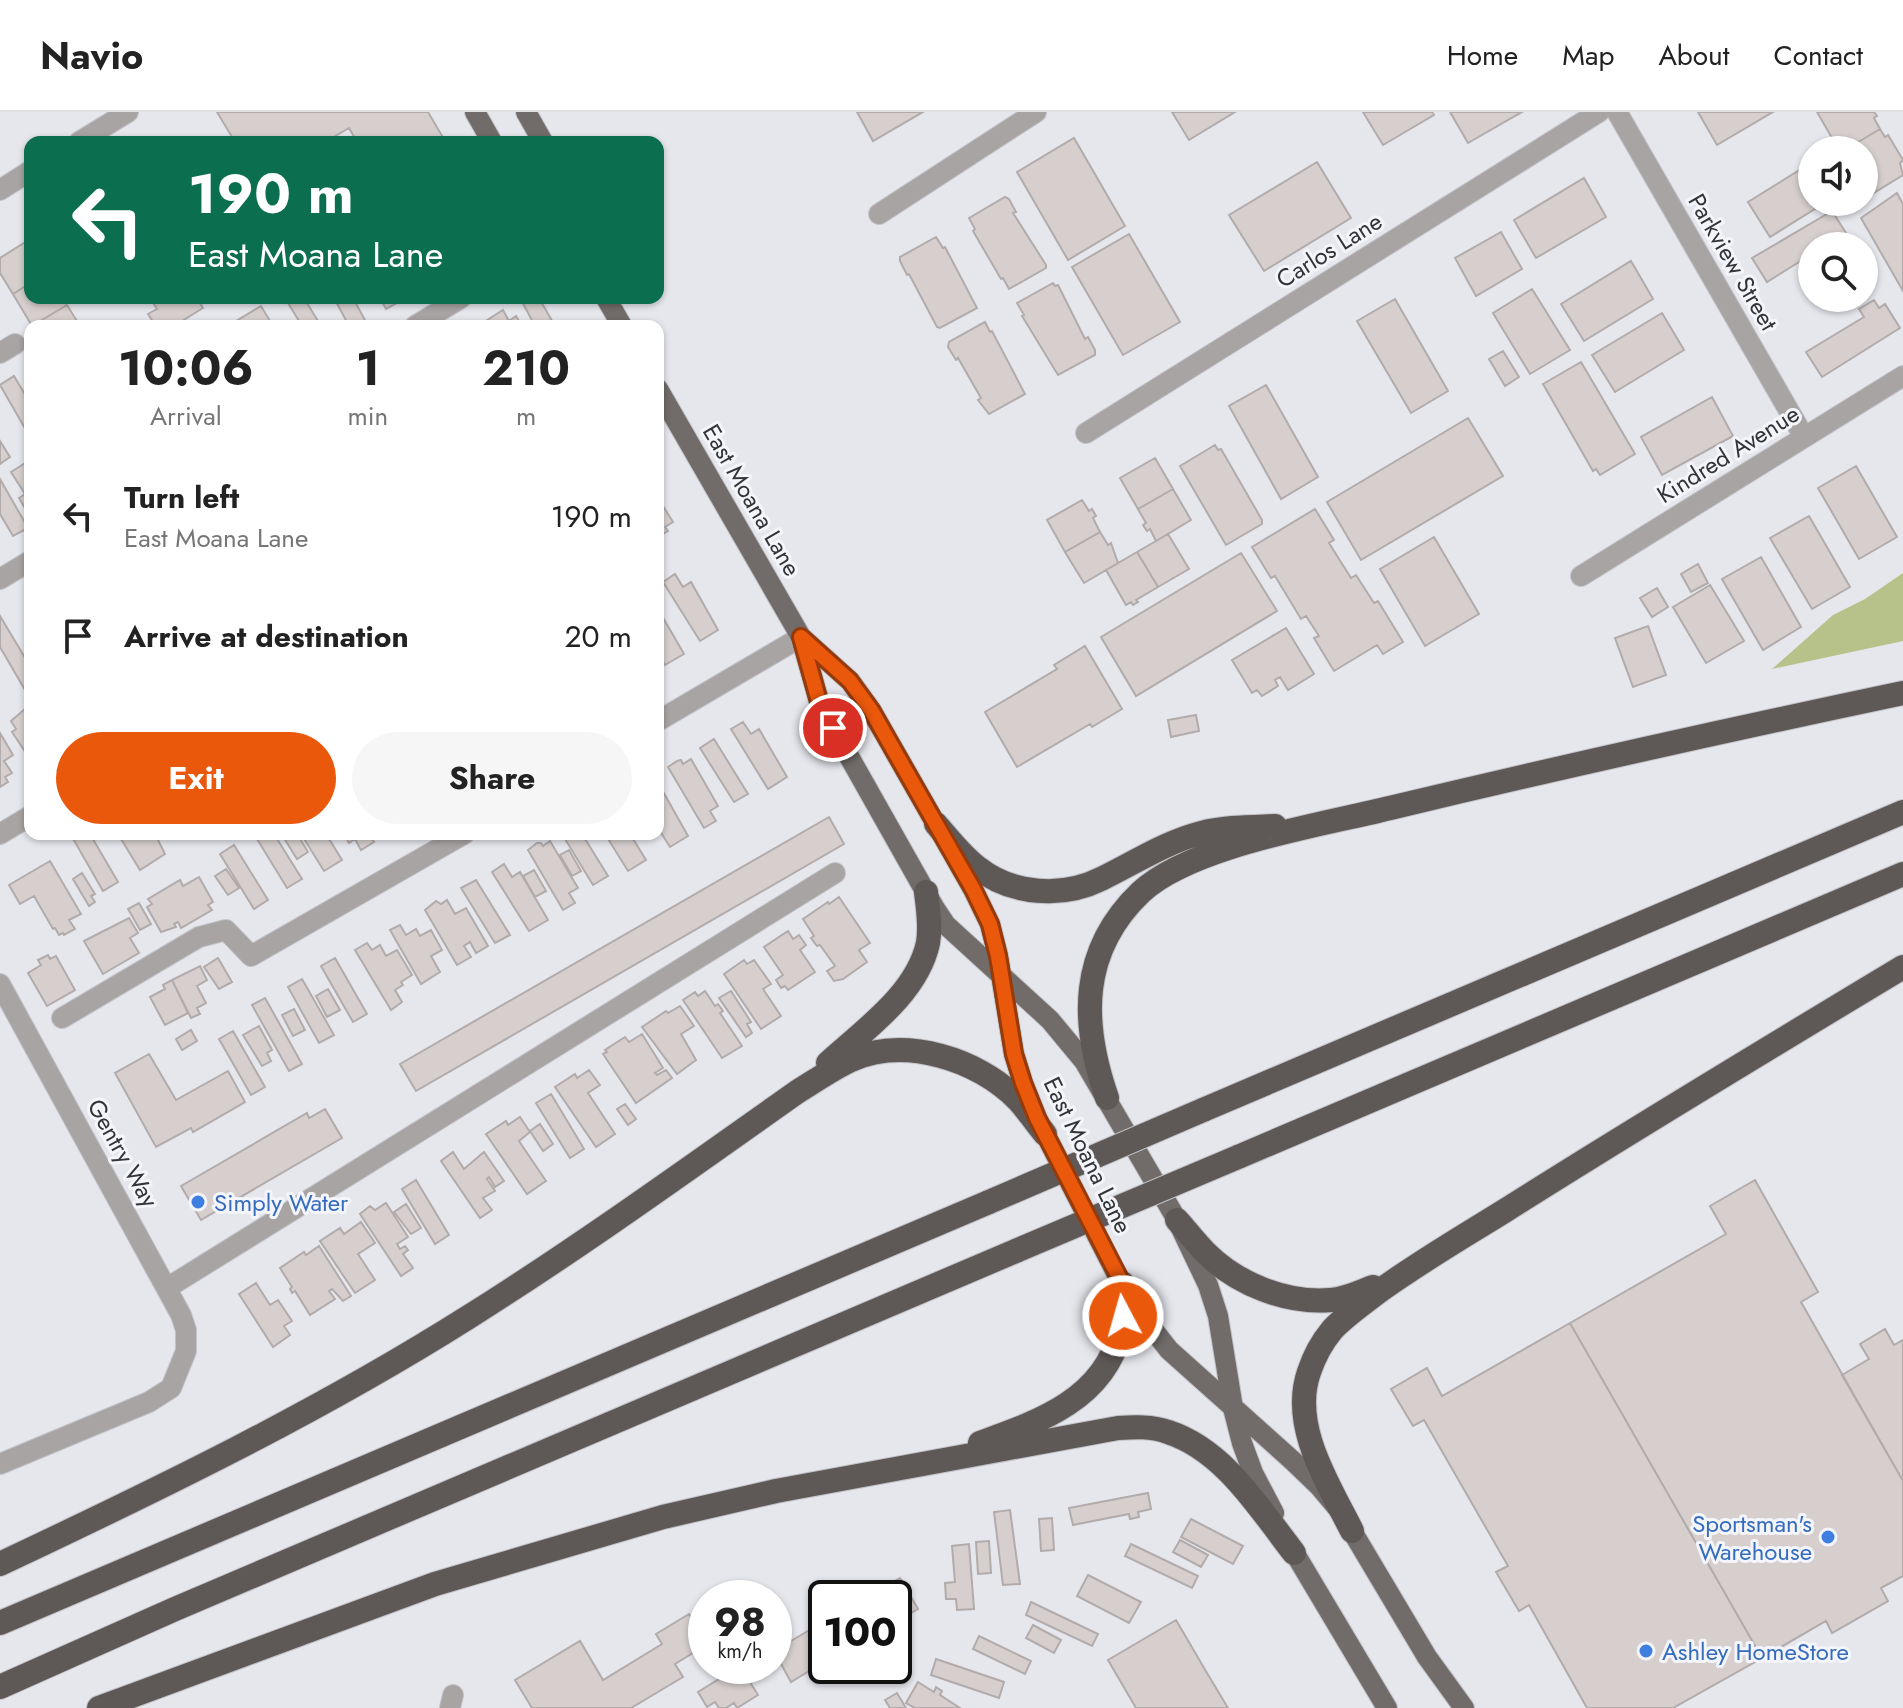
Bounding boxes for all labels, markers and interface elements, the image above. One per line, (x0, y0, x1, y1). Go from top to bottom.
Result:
text: Navio (40, 28, 143, 83)
text: Home (1447, 35, 1518, 76)
text: Map (1562, 35, 1614, 76)
text: About (1658, 35, 1730, 76)
text: Contact (1774, 35, 1863, 76)
map controls (1798, 136, 1878, 312)
button: sound (1798, 136, 1878, 216)
text: 190 m (188, 153, 354, 234)
icon: left (56, 168, 160, 272)
street label: Parkview Street (1680, 187, 1786, 337)
street label: Carlos Lane (1269, 204, 1389, 296)
text: East Moana Lane (188, 228, 443, 280)
button: search (1798, 232, 1878, 312)
text: 10:06 (118, 334, 254, 403)
text: 1 (356, 334, 380, 403)
text: 210 (482, 334, 570, 403)
street label: Kindred Avenue (1650, 396, 1806, 512)
text: Arrival (150, 397, 222, 435)
text: min (348, 397, 388, 435)
text: m (516, 397, 536, 435)
street label: East Moana Lane (694, 418, 810, 582)
text: Turn left (124, 476, 239, 519)
icon: left (56, 494, 100, 538)
text: 190 m (551, 495, 632, 538)
text: East Moana Lane (124, 519, 308, 557)
icon: arrive (56, 614, 100, 658)
text: Arrive at destination (124, 615, 409, 658)
text: 20 m (565, 615, 632, 658)
pin (799, 694, 867, 762)
icon: arrive (811, 706, 855, 750)
button: Exit (56, 732, 336, 824)
button: Share (352, 732, 632, 824)
street label: East Moana Lane (1035, 1071, 1141, 1239)
street label: Gentry Way (79, 1092, 167, 1214)
place label: Simply Water (214, 1185, 349, 1220)
marker: Simply Water (189, 1193, 207, 1211)
position arrow (1081, 1274, 1165, 1358)
place label: Sportsman's Warehouse (1692, 1506, 1812, 1569)
marker: Sportsman's Warehouse (1819, 1528, 1837, 1546)
speed limit sign: 100 (808, 1580, 912, 1684)
text: 98 (714, 1593, 766, 1651)
place label: Ashley HomeStore (1662, 1634, 1849, 1669)
text: km/h (717, 1637, 763, 1666)
marker: Ashley HomeStore (1637, 1642, 1655, 1660)

